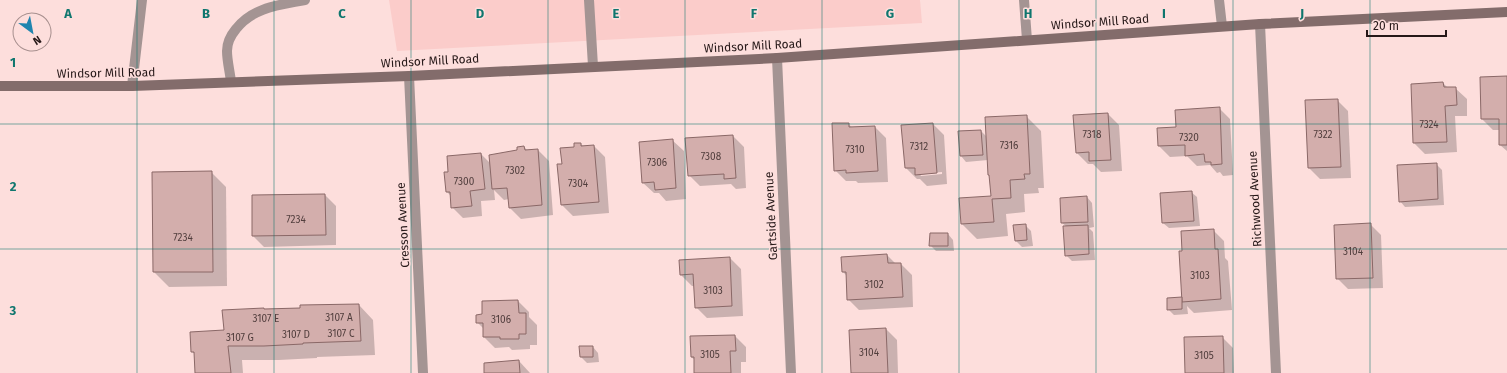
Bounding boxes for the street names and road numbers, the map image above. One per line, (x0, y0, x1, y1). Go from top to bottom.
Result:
street label: Windsor Mill Road (1050, 12, 1150, 32)
street label: Windsor Mill Road (703, 36, 803, 56)
street label: Windsor Mill Road (380, 51, 480, 71)
street label: Windsor Mill Road (57, 65, 155, 81)
street label: Richwood Avenue (1245, 151, 1265, 247)
street label: Gartside Avenue (762, 171, 780, 261)
street label: Cresson Avenue (394, 182, 412, 268)

